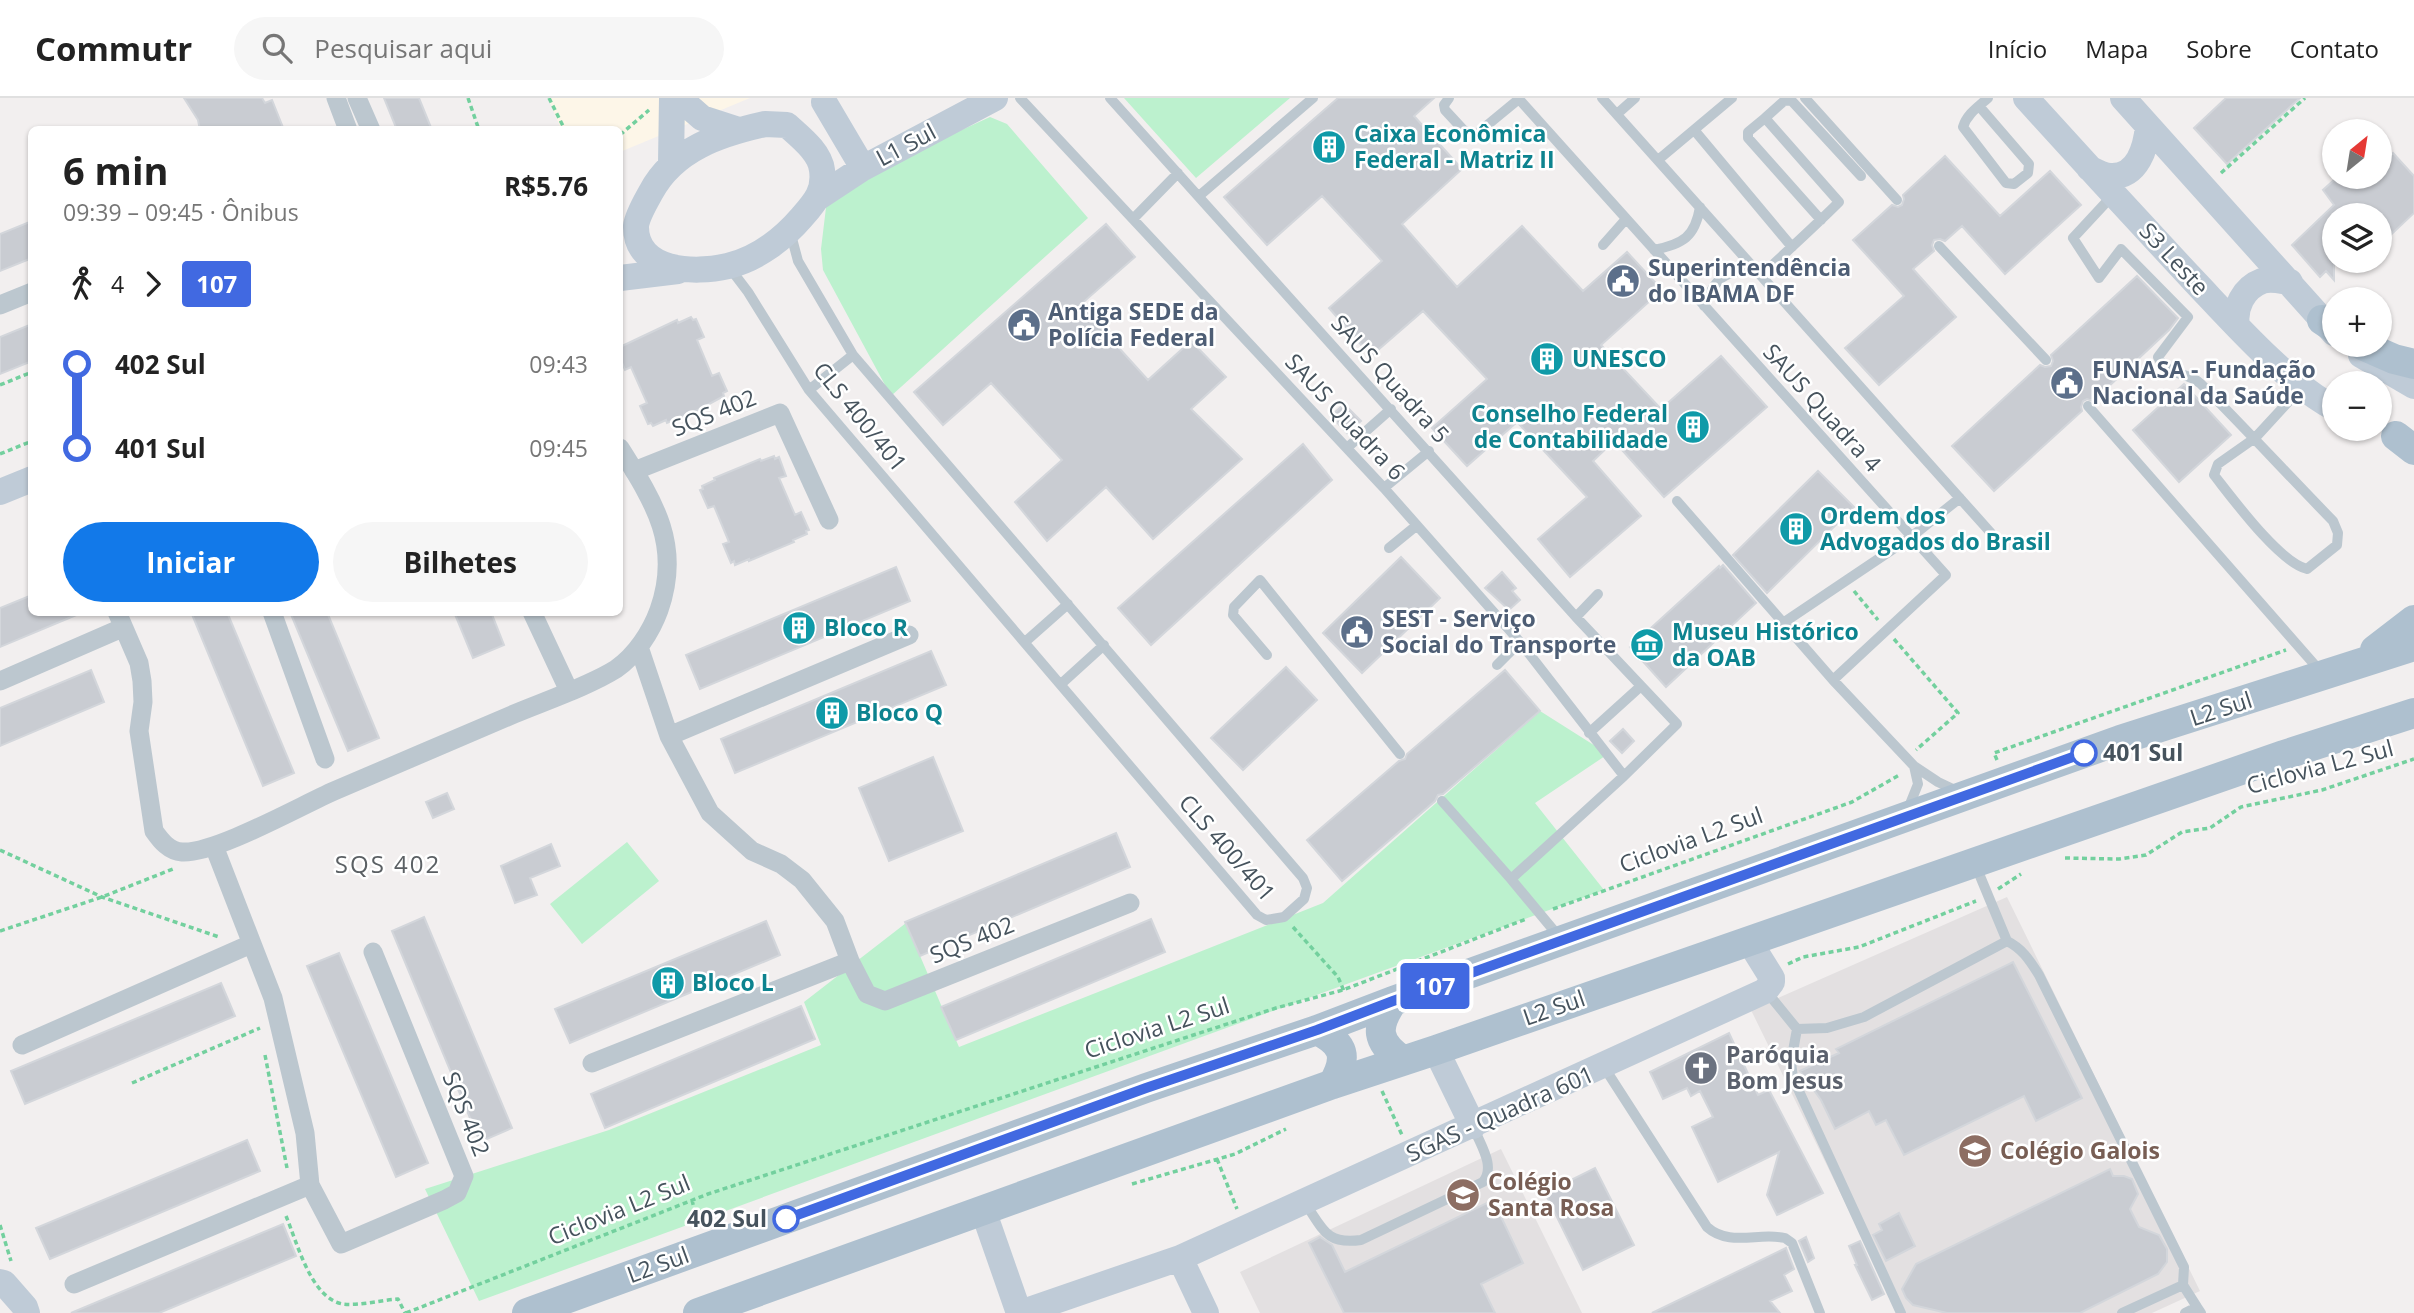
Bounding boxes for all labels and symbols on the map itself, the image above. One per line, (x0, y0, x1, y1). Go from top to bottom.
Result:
street label: L1 Sul (870, 115, 941, 173)
place label: Caixa Econômica Federal - Matriz II (1354, 117, 1555, 175)
north arrow (2322, 119, 2392, 189)
building icon: Caixa Econômica Federal - Matriz II (1310, 128, 1348, 166)
street label: S3 Leste (2133, 215, 2217, 302)
place label: Superintendência do IBAMA DF (1648, 251, 1851, 309)
public building icon: Superintendência do IBAMA DF (1604, 262, 1642, 300)
place label: Antiga SEDE da Polícia Federal (1048, 295, 1219, 353)
public building icon: Antiga SEDE da Polícia Federal (1005, 306, 1043, 344)
street label: SAUS Quadra 5 (1324, 307, 1457, 449)
street label: SAUS Quadra 4 (1756, 336, 1889, 478)
building icon: UNESCO (1528, 340, 1566, 378)
place label: UNESCO (1572, 342, 1667, 374)
street label: SAUS Quadra 6 (1279, 346, 1413, 487)
place label: FUNASA - Fundação Nacional da Saúde (2092, 353, 2316, 411)
street label: CLS 400/401 (807, 355, 915, 478)
public building icon: FUNASA - Fundação Nacional da Saúde (2048, 364, 2086, 402)
street label: SQS 402 (667, 381, 761, 443)
place label: Conselho Federal de Contabilidade (1471, 397, 1668, 455)
building icon: Conselho Federal de Contabilidade (1674, 408, 1712, 446)
place label: Ordem dos Advogados do Brasil (1820, 499, 2051, 557)
building icon: Ordem dos Advogados do Brasil (1777, 510, 1815, 548)
place label: SEST - Serviço Social do Transporte (1382, 602, 1616, 660)
building icon: Bloco R (780, 609, 818, 647)
place label: Bloco R (824, 611, 909, 643)
public building icon: SEST - Serviço Social do Transporte (1338, 613, 1376, 651)
place label: Museu Histórico da OAB (1672, 615, 1859, 673)
museum icon: Museu Histórico da OAB (1628, 626, 1666, 664)
street label: L2 Sul (2185, 683, 2256, 733)
building icon: Bloco Q (813, 694, 851, 732)
place label: Bloco Q (856, 696, 943, 728)
street label: Ciclovia L2 Sul (2243, 731, 2397, 801)
place label: 401 Sul (2103, 736, 2183, 768)
marker: 401 Sul (2071, 740, 2097, 766)
street label: CLS 400/401 (1172, 787, 1283, 908)
street label: Ciclovia L2 Sul (1614, 798, 1767, 880)
district label: SQS 402 (335, 847, 441, 880)
street label: SQS 402 (925, 908, 1019, 970)
line badge: 107 (1395, 963, 1475, 1009)
building icon: Bloco L (649, 964, 687, 1002)
place label: Bloco L (692, 966, 774, 998)
street label: L2 Sul (1518, 982, 1589, 1033)
street label: Ciclovia L2 Sul (1080, 989, 1233, 1066)
place label: Paróquia Bom Jesus (1726, 1038, 1843, 1096)
church icon: Paróquia Bom Jesus (1682, 1049, 1720, 1087)
street label: SGAS - Quadra 601 (1401, 1057, 1599, 1169)
street label: SQS 402 (436, 1067, 498, 1161)
school or university icon: Colégio Galois (1956, 1132, 1994, 1170)
place label: Colégio Galois (2000, 1134, 2160, 1166)
place label: Colégio Santa Rosa (1488, 1165, 1614, 1223)
street label: Ciclovia L2 Sul (543, 1166, 694, 1252)
school or university icon: Colégio Santa Rosa (1444, 1176, 1482, 1214)
place label: 402 Sul (687, 1202, 767, 1234)
marker: 402 Sul (773, 1206, 799, 1232)
street label: L2 Sul (622, 1238, 693, 1290)

